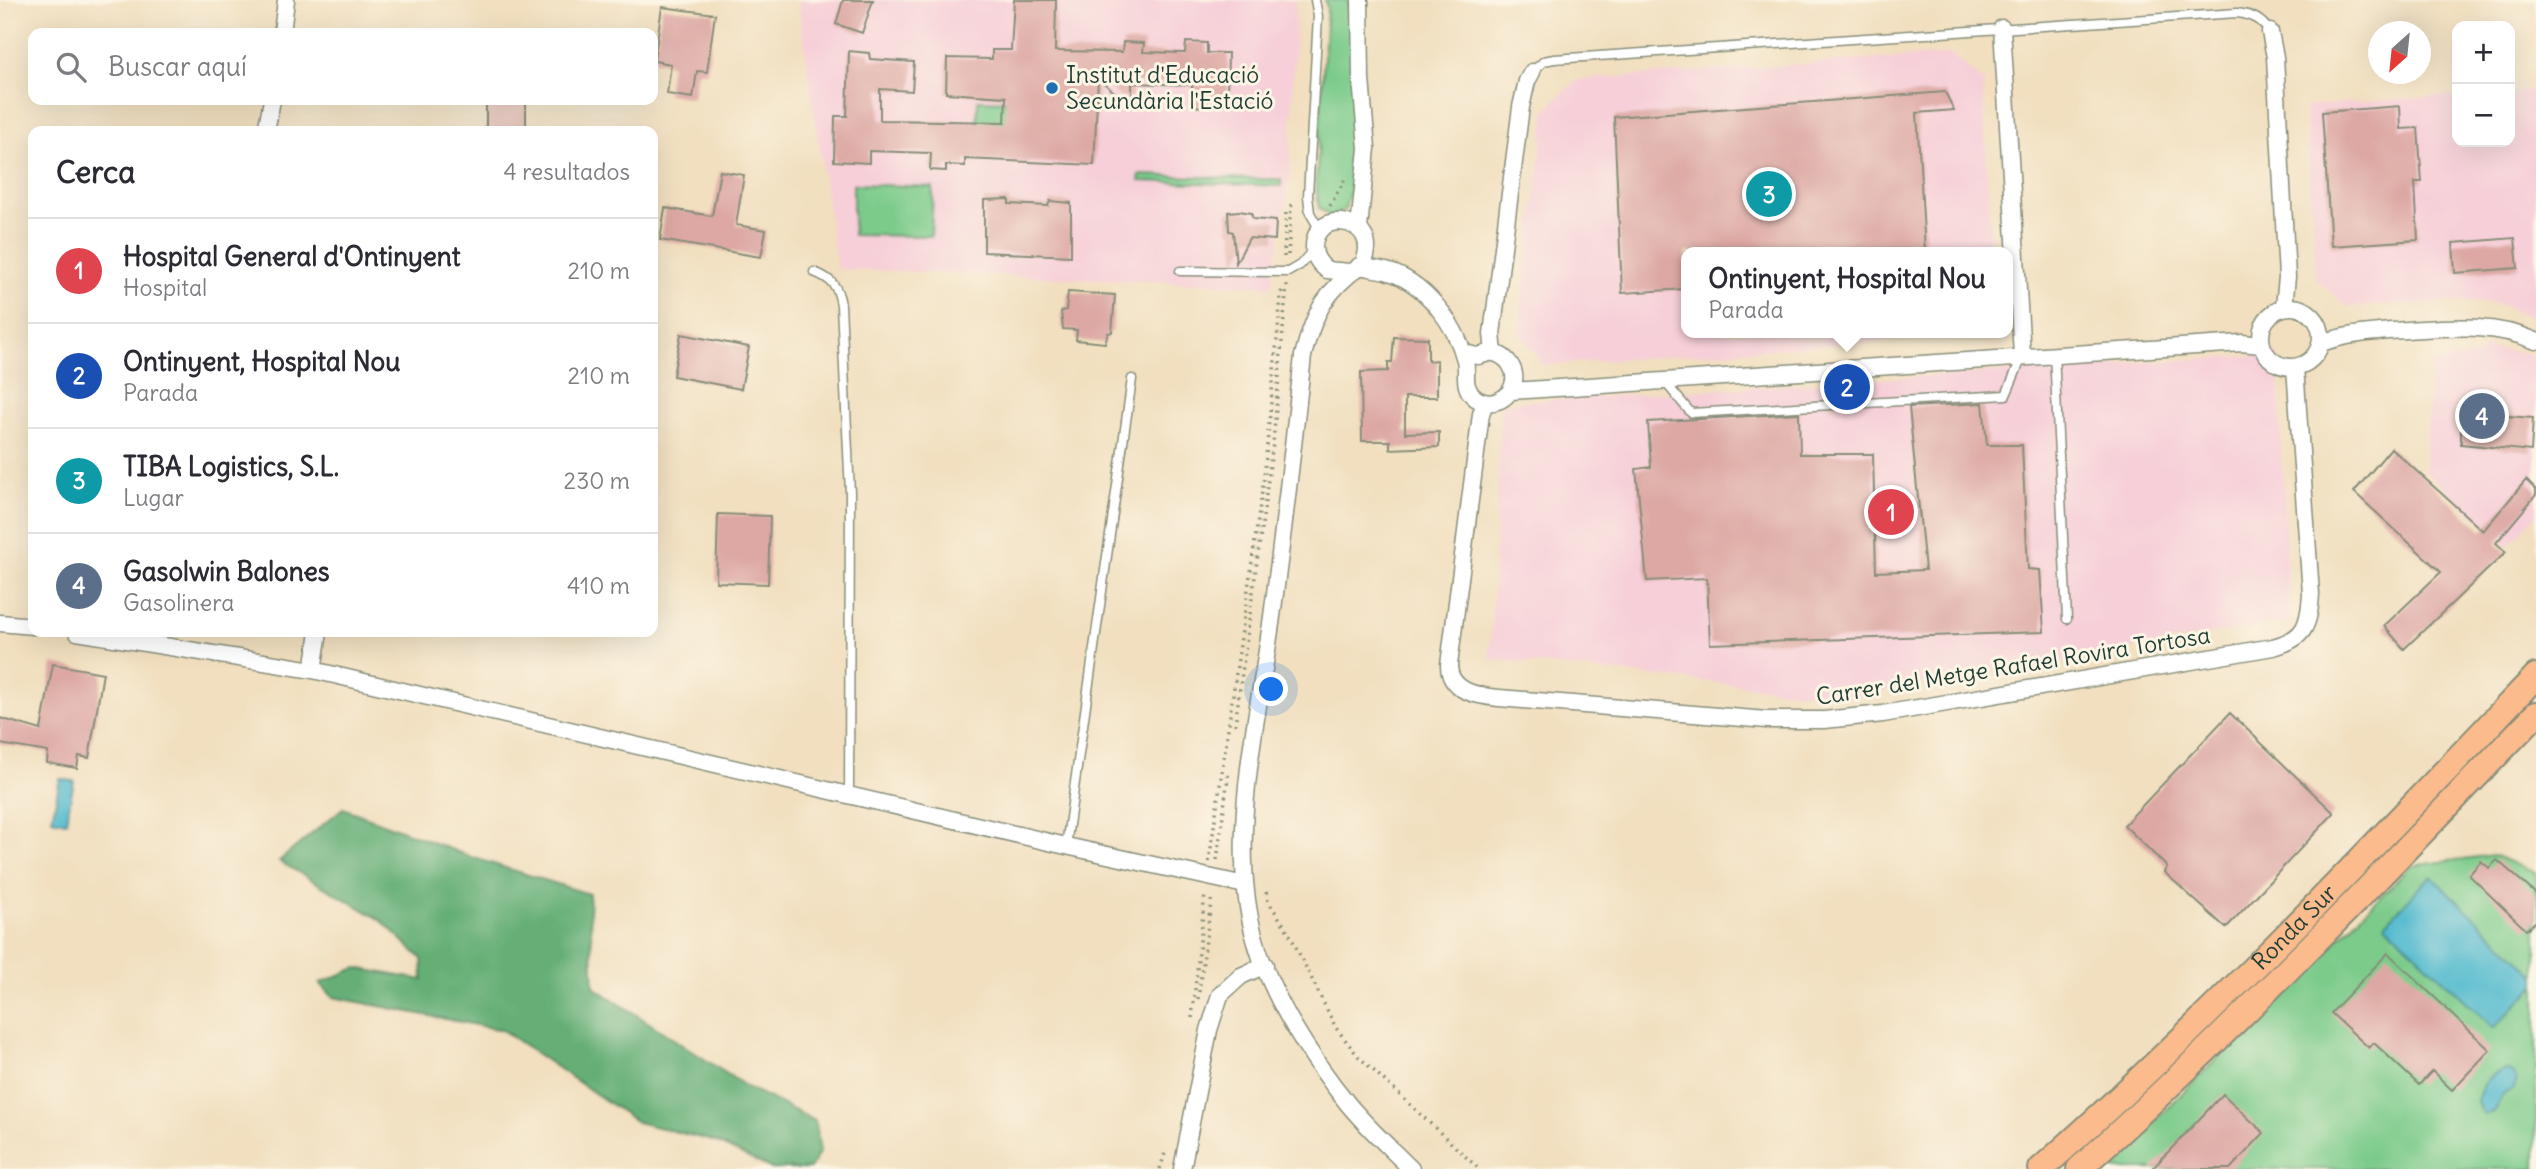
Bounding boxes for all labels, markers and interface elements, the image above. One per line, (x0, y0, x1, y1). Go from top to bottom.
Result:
north arrow (2368, 21, 2431, 84)
map controls (2452, 21, 2515, 147)
button: + (2452, 21, 2515, 84)
search box (28, 28, 658, 105)
icon: search (52, 48, 90, 86)
text: Buscar aquí (108, 50, 247, 83)
place label: Institut d'Educació Secundària l'Estació (1066, 60, 1274, 115)
marker: Institut d'Educació Secundària l'Estació (1044, 80, 1060, 96)
button: − (2452, 84, 2515, 147)
text: Cerca (56, 153, 135, 191)
text: 4 resultados (503, 157, 630, 186)
pin: 3 (1746, 168, 1792, 220)
text: Hospital General d'Ontinyent (123, 240, 460, 273)
popup (1681, 247, 2013, 338)
text: 1 (74, 256, 84, 285)
text: 210 m (567, 256, 630, 285)
text: Ontinyent, Hospital Nou (1708, 262, 1986, 295)
text: Hospital (123, 273, 207, 302)
text: Parada (1708, 295, 1784, 324)
text: Ontinyent, Hospital Nou (123, 345, 400, 378)
text: 2 (73, 361, 85, 390)
text: 210 m (567, 361, 630, 390)
pin: 2 (1824, 361, 1870, 413)
text: Parada (123, 378, 198, 407)
pin: 4 (2459, 390, 2505, 442)
text: TIBA Logistics, S.L. (123, 450, 339, 483)
text: 3 (72, 466, 86, 495)
text: 230 m (564, 466, 630, 495)
text: Lugar (123, 483, 184, 512)
pin: 1 (1868, 486, 1914, 538)
text: Gasolwin Balones (123, 555, 330, 588)
text: 4 (72, 571, 86, 600)
text: 410 m (567, 571, 630, 600)
text: Gasolinera (123, 588, 234, 617)
street label: Carrer del Metge Rafael Rovira Tortosa (1814, 620, 2212, 711)
your location (1254, 672, 1288, 706)
street label: Ronda Sur (2245, 878, 2343, 976)

